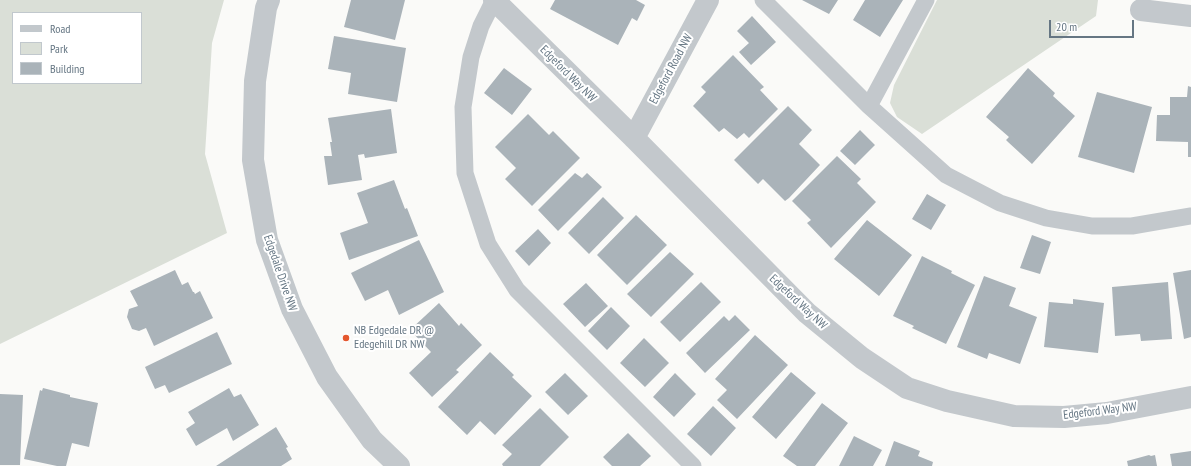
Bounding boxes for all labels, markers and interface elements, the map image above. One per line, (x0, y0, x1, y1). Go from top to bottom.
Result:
legend (12, 12, 142, 84)
scale bar (1051, 12, 1136, 38)
text: 20 m (1056, 19, 1077, 34)
text: Road (50, 21, 70, 36)
street label: Edgeford Road NW (647, 32, 695, 106)
text: Park (50, 41, 68, 56)
street label: Edgeford Way NW (537, 43, 599, 105)
text: Building (50, 61, 85, 76)
street label: Edgedale Drive NW (260, 233, 300, 313)
street label: Edgeford Way NW (766, 272, 830, 332)
place label: NB Edgedale DR @ Edegehill DR NW (354, 324, 434, 352)
marker: NB Edgedale DR @ Edegehill DR NW (341, 333, 351, 343)
street label: Edgeford Way NW (1063, 399, 1137, 423)

